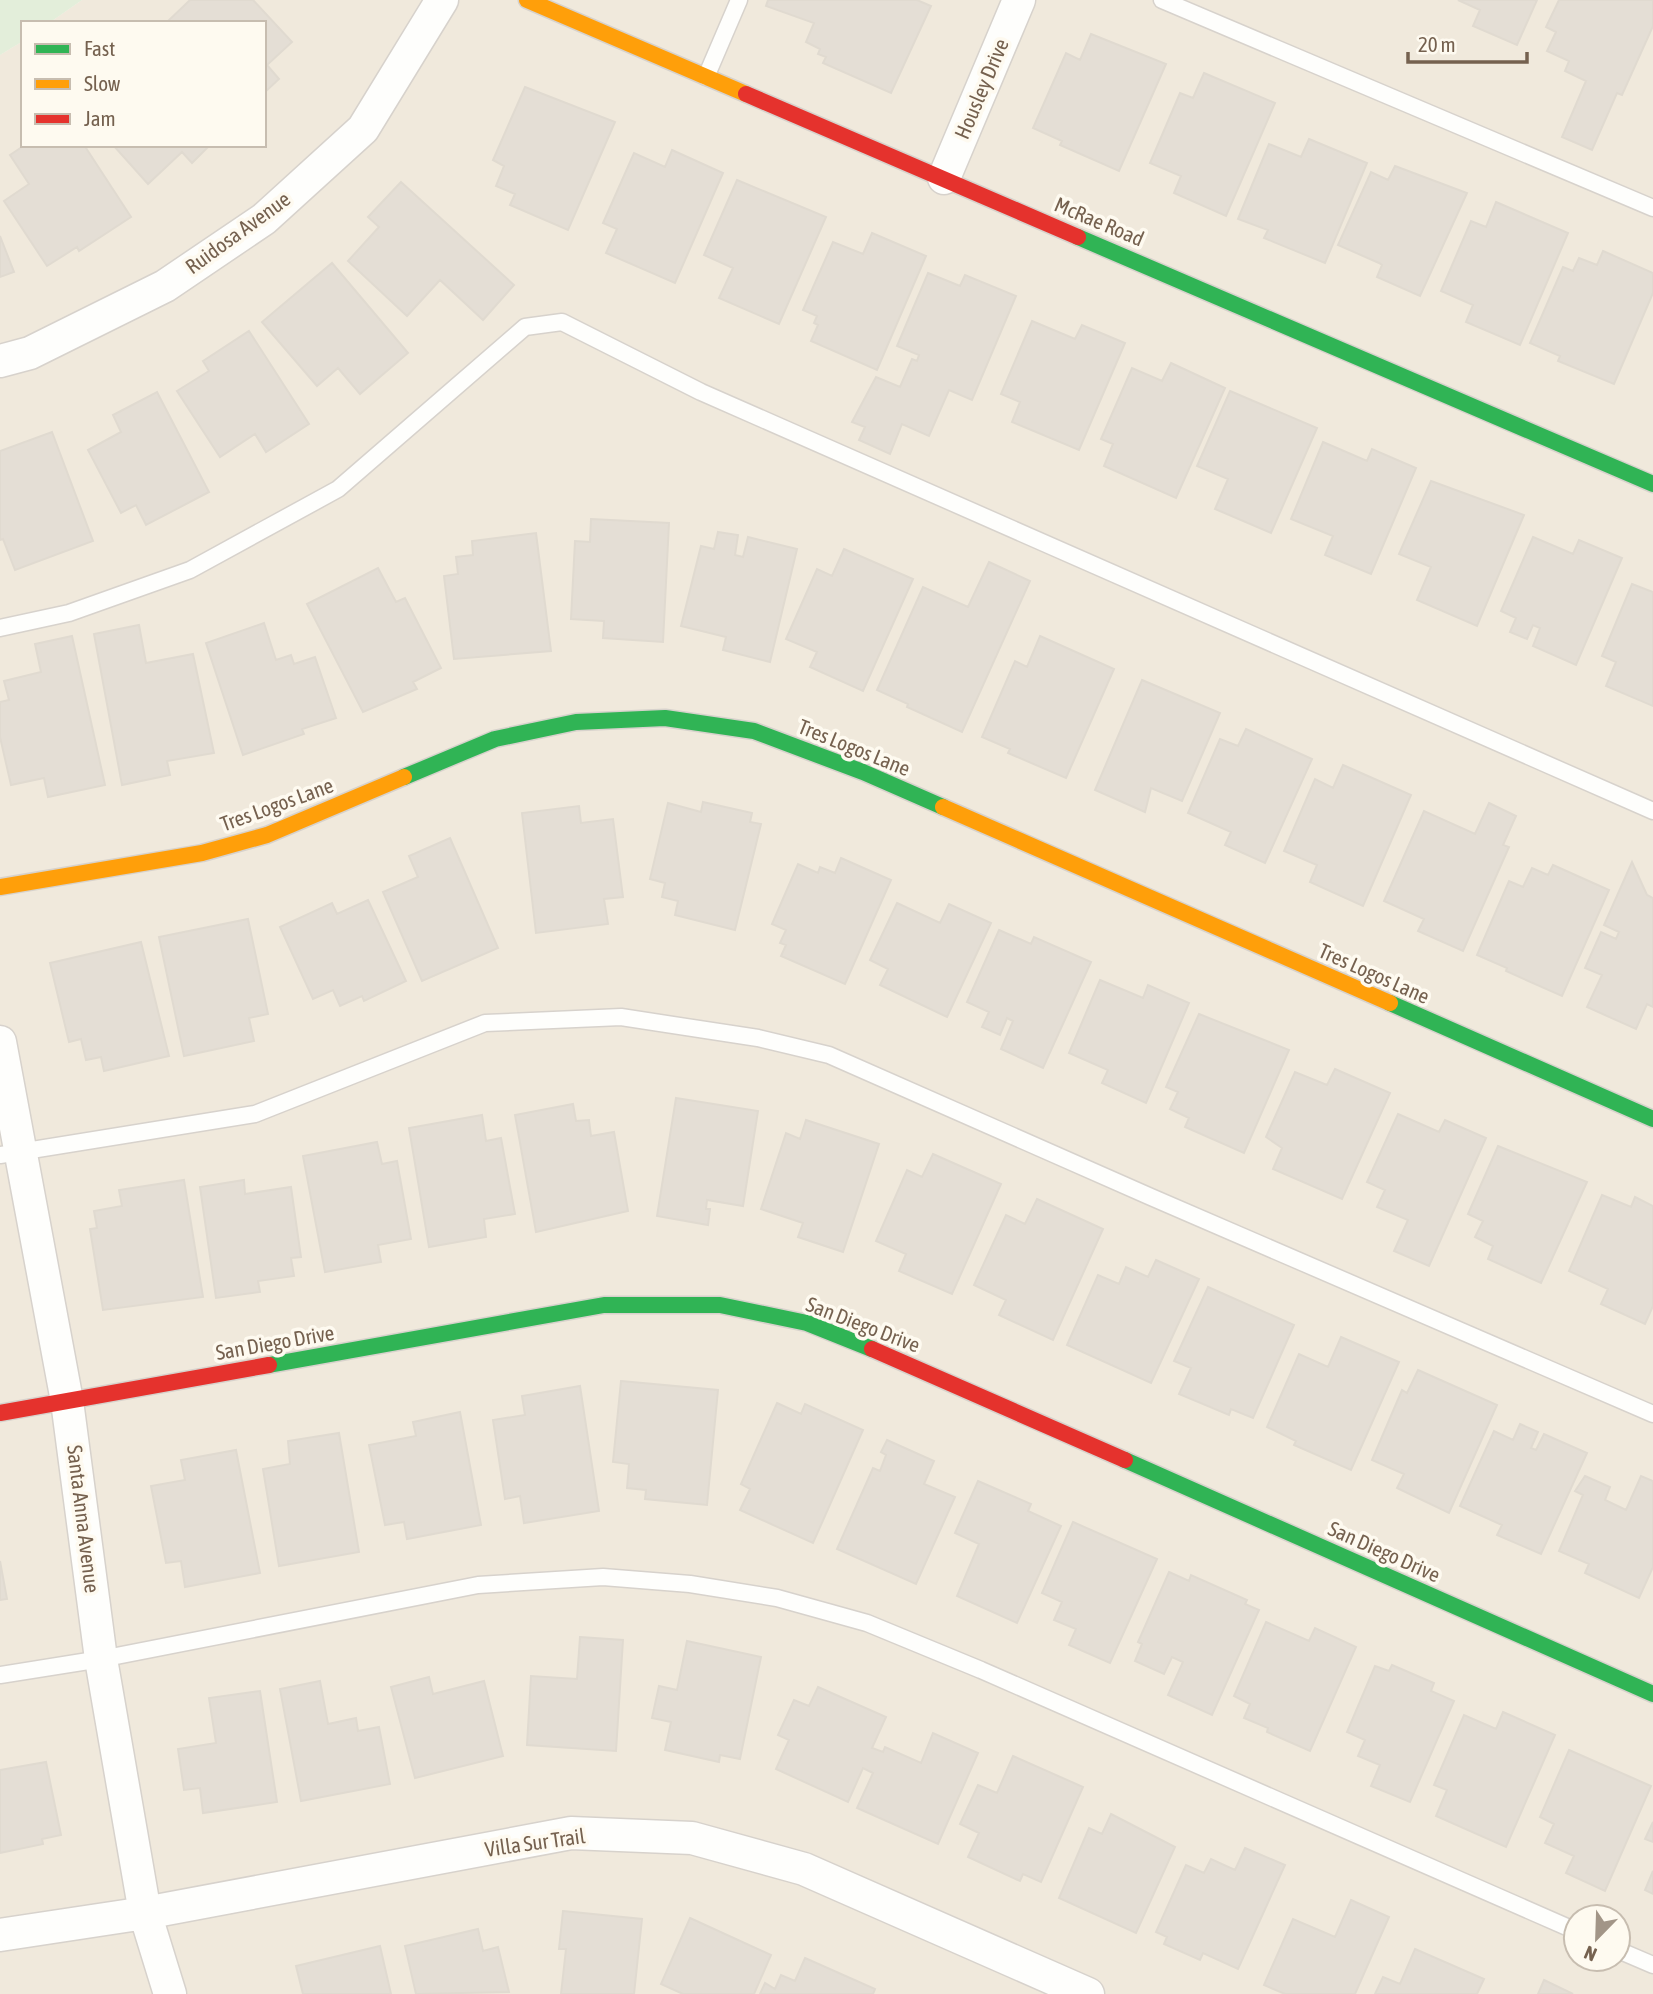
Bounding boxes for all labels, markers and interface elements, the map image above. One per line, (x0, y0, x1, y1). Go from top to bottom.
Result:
legend (21, 21, 266, 147)
scale bar (1408, 21, 1527, 65)
text: 20 m (1418, 32, 1456, 56)
street label: Housley Drive (949, 35, 1013, 142)
text: Fast (84, 36, 115, 60)
text: Slow (84, 71, 121, 95)
text: Jam (84, 106, 116, 130)
street label: Ruidosa Avenue (180, 186, 294, 278)
street label: McRae Road (1051, 192, 1148, 251)
street label: Tres Logos Lane (795, 714, 914, 780)
street label: Tres Logos Lane (217, 773, 336, 836)
street label: Tres Logos Lane (1315, 938, 1433, 1008)
street label: San Diego Drive (803, 1291, 924, 1357)
street label: San Diego Drive (214, 1320, 336, 1364)
street label: Santa Anna Avenue (63, 1444, 105, 1594)
street label: San Diego Drive (1325, 1516, 1444, 1586)
street label: Villa Sur Trail (483, 1823, 587, 1861)
north arrow (1562, 1903, 1632, 1973)
text: N (1581, 1941, 1600, 1966)

